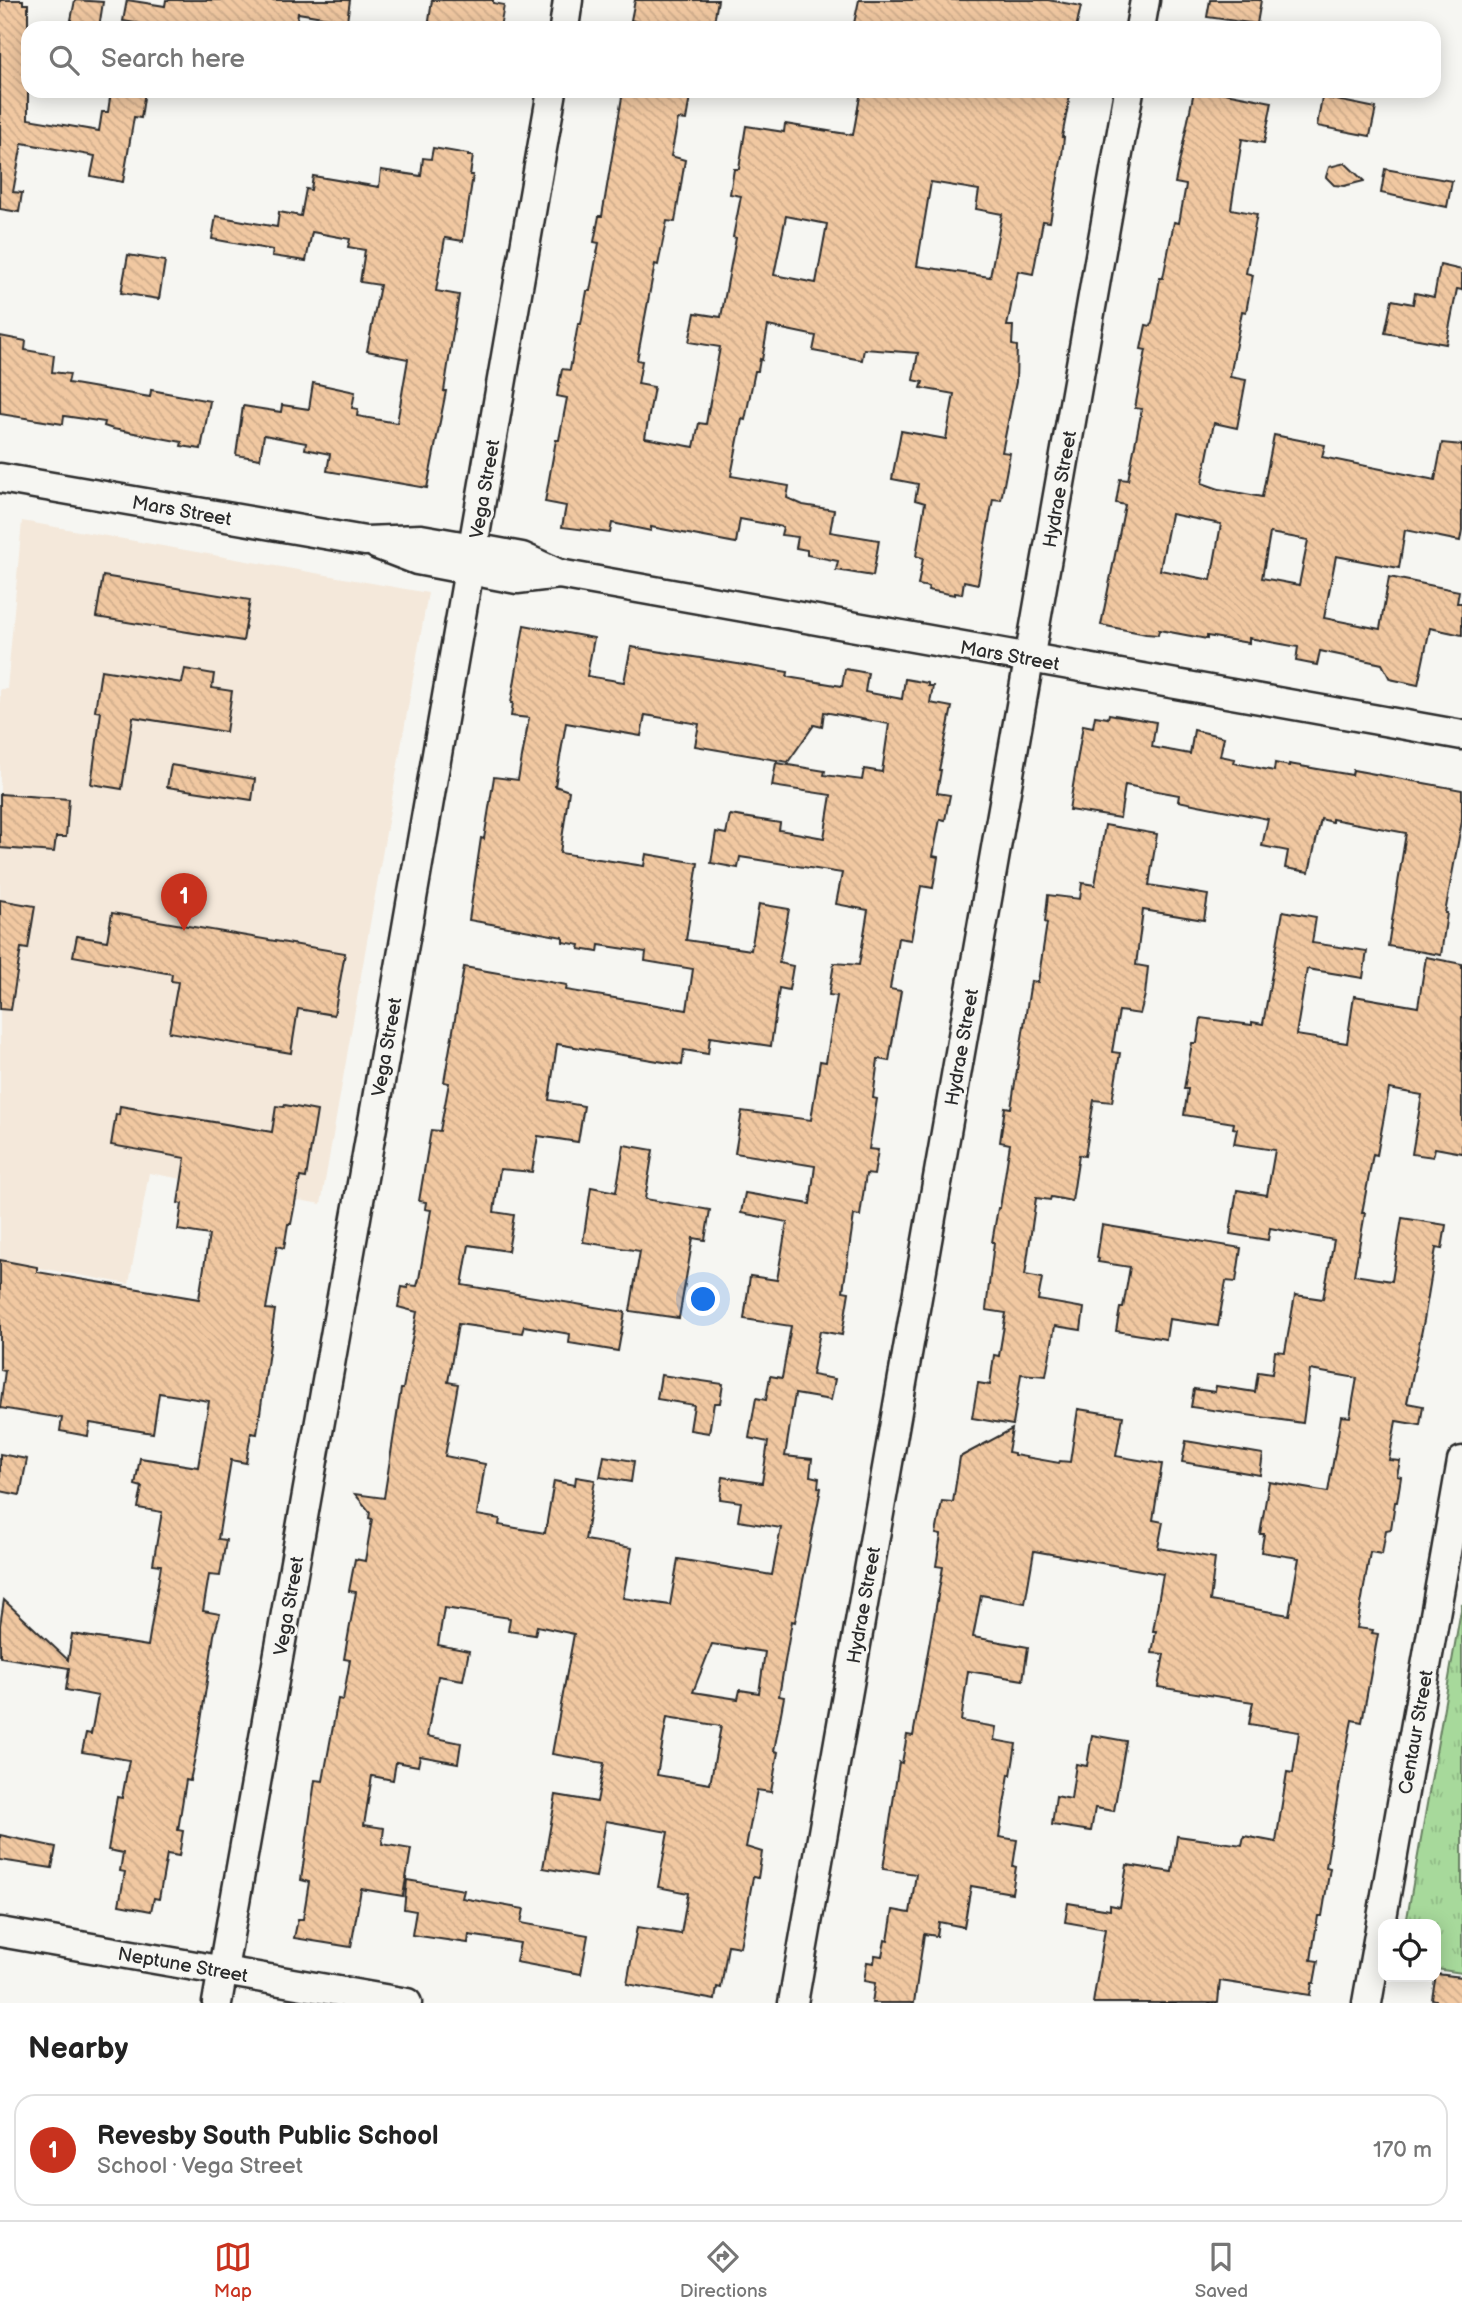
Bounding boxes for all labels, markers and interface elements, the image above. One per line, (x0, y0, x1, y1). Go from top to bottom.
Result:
search box (21, 21, 1441, 98)
icon: search (45, 41, 83, 79)
text: Search here (101, 44, 245, 75)
street label: Hydrae Street (1039, 429, 1082, 549)
street label: Vega Street (465, 438, 506, 541)
street label: Mars Street (130, 491, 233, 532)
street label: Mars Street (958, 636, 1061, 677)
pin: 1 (161, 873, 207, 931)
street label: Hydrae Street (941, 987, 984, 1107)
street label: Vega Street (367, 996, 408, 1099)
your location (686, 1282, 720, 1316)
street label: Hydrae Street (843, 1545, 886, 1665)
street label: Vega Street (269, 1555, 310, 1658)
street label: Centaur Street (1394, 1668, 1439, 1796)
map controls (1378, 1919, 1441, 1982)
button: locate (1378, 1919, 1441, 1982)
street label: Neptune Street (116, 1943, 250, 1988)
text: Nearby (28, 2031, 128, 2067)
text: Revesby South Public School (97, 2121, 438, 2152)
text: 1 (48, 2136, 58, 2164)
text: 170 m (1373, 2136, 1432, 2164)
text: School · Vega Street (97, 2152, 303, 2180)
tab: Map (214, 2238, 252, 2303)
tab: Directions (680, 2238, 767, 2303)
tab: Saved (1195, 2238, 1248, 2303)

